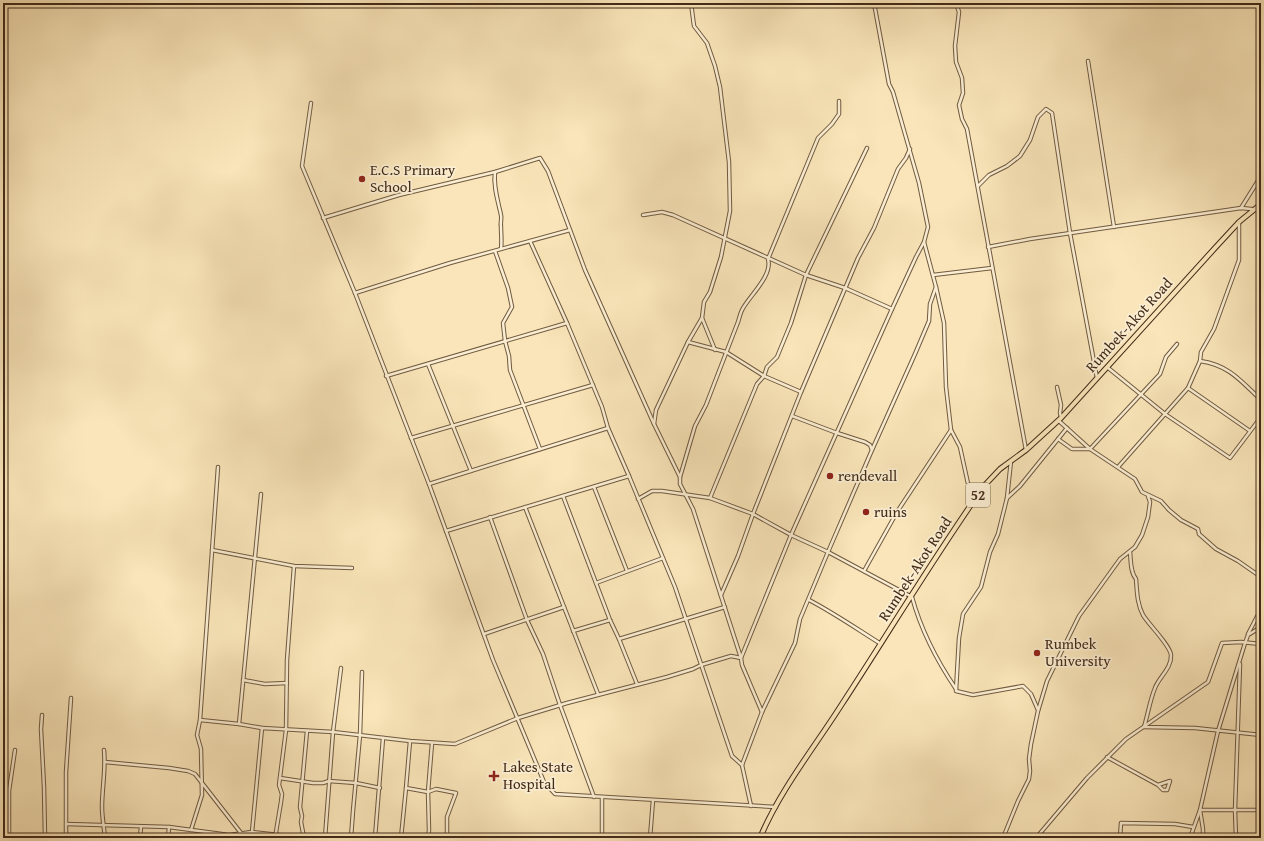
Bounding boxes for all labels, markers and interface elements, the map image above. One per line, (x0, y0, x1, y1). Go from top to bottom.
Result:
place label: E.C.S Primary School (370, 159, 456, 197)
marker: E.C.S Primary School (357, 174, 367, 184)
street label: Rumbek-Akot Road (1080, 273, 1177, 377)
place label: rendevall (838, 465, 897, 486)
marker: rendevall (825, 471, 835, 481)
road number: 52 (966, 483, 990, 507)
place label: ruins (874, 501, 907, 522)
marker: ruins (861, 507, 871, 517)
street label: Rumbek-Akot Road (873, 512, 956, 625)
place label: Rumbek University (1045, 633, 1111, 671)
marker: Rumbek University (1032, 648, 1042, 658)
place label: Lakes State Hospital (503, 756, 573, 794)
marker: Lakes State Hospital (488, 770, 500, 782)

